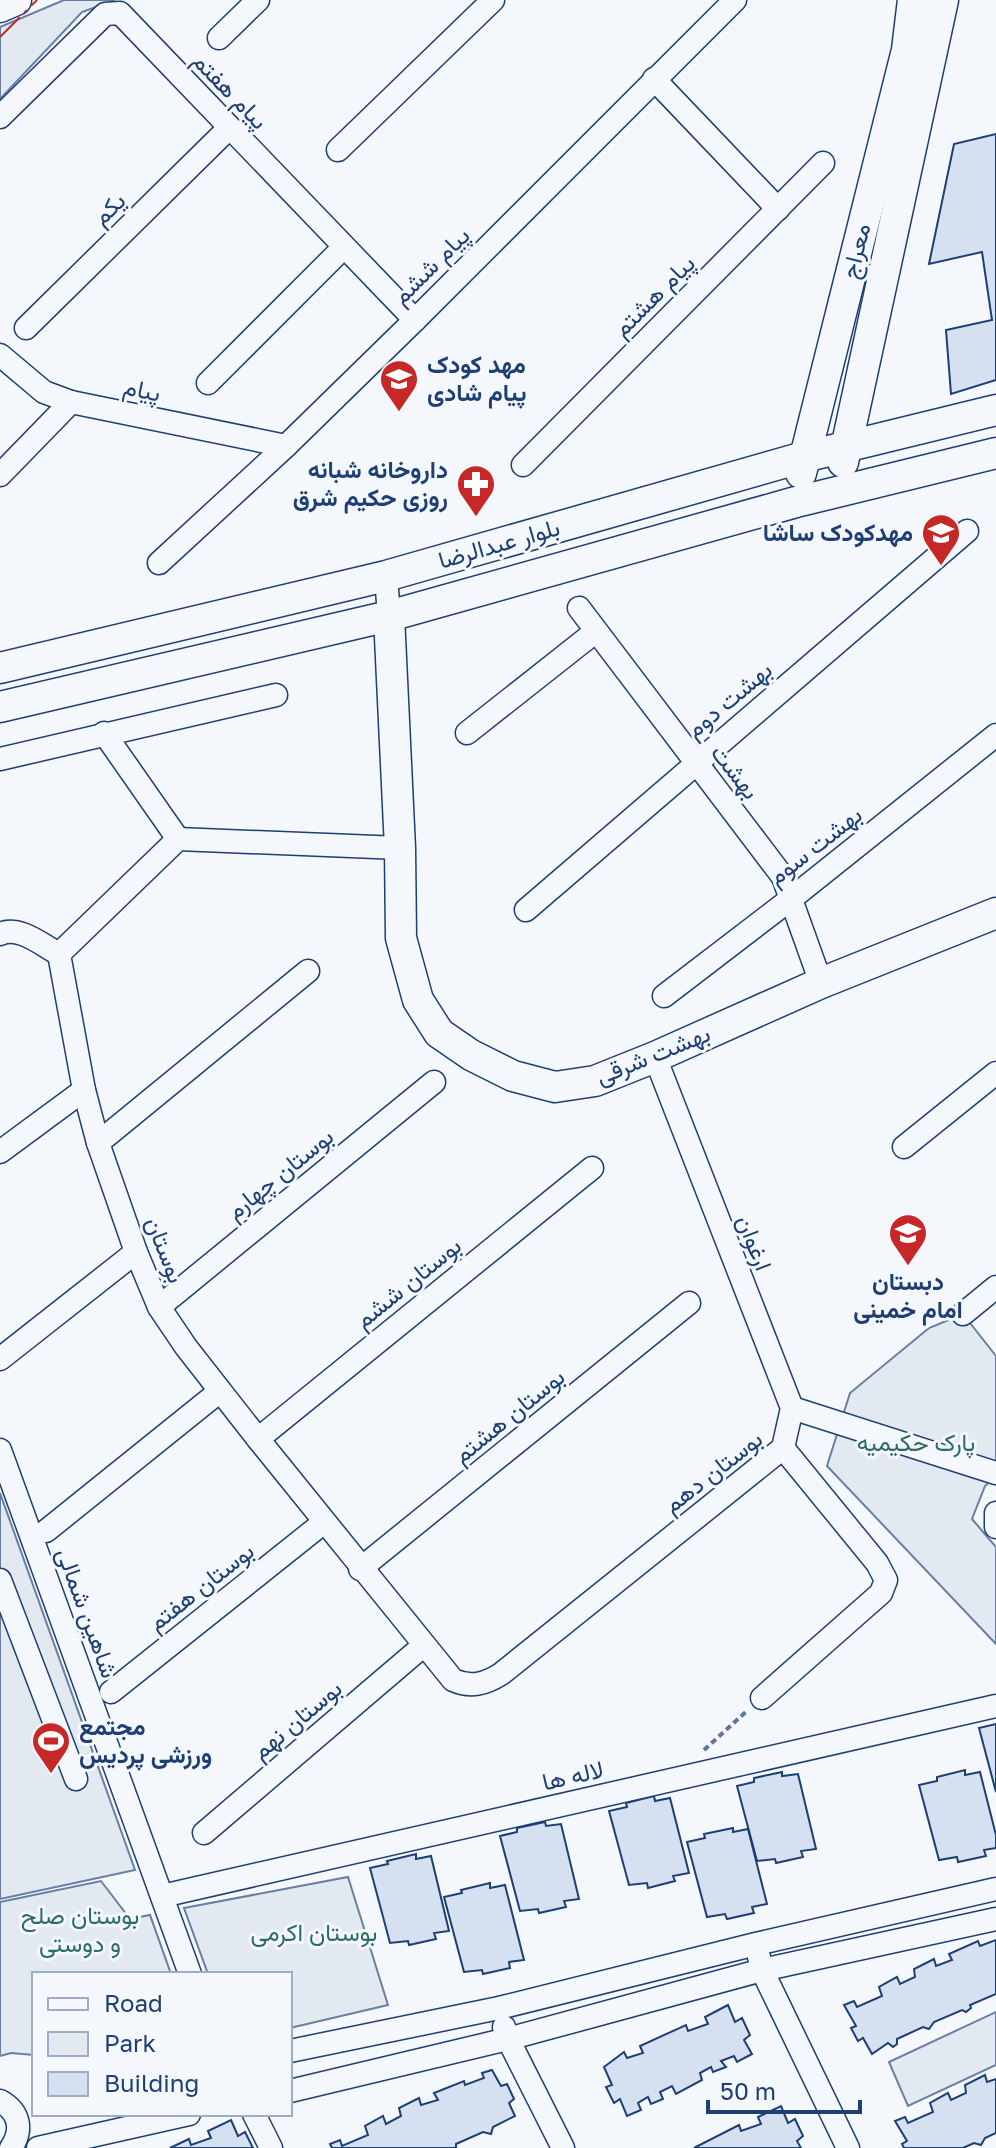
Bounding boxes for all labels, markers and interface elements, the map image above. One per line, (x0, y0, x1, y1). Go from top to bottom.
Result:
street label: پیام هفتم (185, 45, 275, 137)
street label: یکم (85, 185, 133, 233)
street label: پیام ششم (385, 220, 477, 312)
street label: معراج (834, 220, 878, 282)
street label: پیام هشتم (606, 248, 702, 344)
place label: مهد کودک پیام شادی (427, 349, 527, 409)
school or university icon: مهد کودک پیام شادی (378, 358, 420, 413)
street label: پیام (120, 370, 164, 410)
place label: داروخانه شبانه روزی حکیم شرق (293, 454, 448, 514)
pharmacy icon: داروخانه شبانه روزی حکیم شرق (455, 463, 497, 518)
street label: بلوار عبدالرضا (435, 511, 563, 576)
school or university icon: مهدکودک ساشا (920, 512, 962, 567)
place label: مهدکودک ساشا (763, 517, 913, 548)
street label: بهشت دوم (679, 654, 779, 746)
street label: بهشت (704, 738, 767, 806)
street label: بهشت سوم (761, 799, 869, 893)
street label: بهشت شرقی (591, 1018, 715, 1092)
street label: بوستان چهارم (220, 1121, 340, 1227)
street label: ارغوان (730, 1211, 779, 1275)
street label: بوستان (139, 1212, 192, 1287)
school or university icon: دبستان امام خمینی (887, 1212, 929, 1267)
street label: بوستان ششم (348, 1230, 468, 1336)
place label: دبستان امام خمینی (853, 1266, 963, 1326)
street label: بوستان هشتم (446, 1361, 572, 1471)
street label: بوستان دهم (657, 1423, 769, 1521)
park label: پارک حکیمیه (857, 1427, 975, 1459)
street label: بوستان هفتم (141, 1535, 261, 1639)
street label: شاهین شمالی (51, 1544, 125, 1682)
street label: بوستان نهم (245, 1673, 349, 1767)
place label: مجتمع ورزشی پردیس (79, 1711, 212, 1771)
sports icon: مجتمع ورزشی پردیس (30, 1720, 72, 1775)
street label: لاله ها (539, 1753, 606, 1796)
park label: بوستان صلح و دوستی (21, 1900, 139, 1959)
park label: بوستان اکرمی (251, 1917, 377, 1948)
legend (32, 1972, 292, 2116)
text: Road (104, 1988, 163, 2017)
text: Park (104, 2028, 156, 2057)
scale bar (708, 2064, 860, 2114)
text: Building (104, 2068, 199, 2097)
text: 50 m (720, 2076, 776, 2105)

